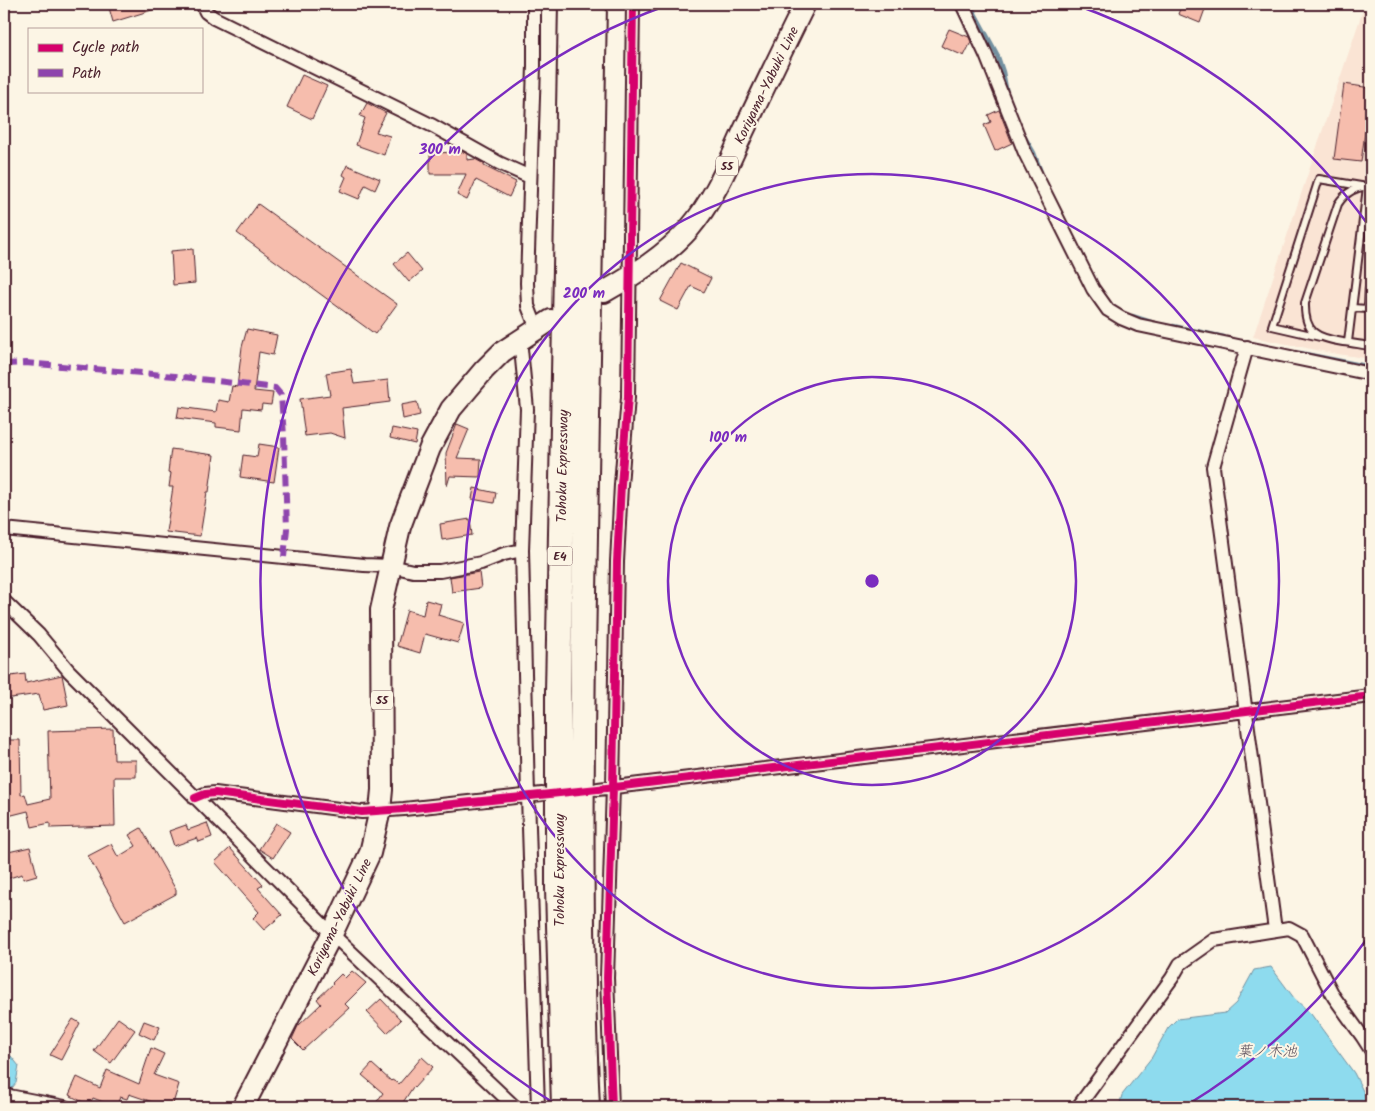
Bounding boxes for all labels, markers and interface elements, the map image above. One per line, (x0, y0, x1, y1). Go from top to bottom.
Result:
street label: Koriyama-Yabuki Line (729, 22, 805, 148)
legend (28, 28, 202, 92)
text: Cycle path (72, 36, 139, 60)
text: Path (72, 62, 101, 86)
text: 300 m (418, 138, 461, 162)
road number: 55 (716, 157, 738, 176)
text: 200 m (563, 282, 605, 306)
street label: Tohoku Expressway (551, 409, 575, 523)
text: 100 m (709, 426, 747, 450)
road number: E4 (548, 546, 572, 566)
centre of rings (863, 572, 881, 590)
road number: 55 (371, 690, 393, 710)
street label: Tohoku Expressway (549, 813, 571, 926)
street label: Koriyama-Yabuki Line (302, 854, 378, 980)
water label: 葉ノ木池 (1237, 1040, 1298, 1064)

